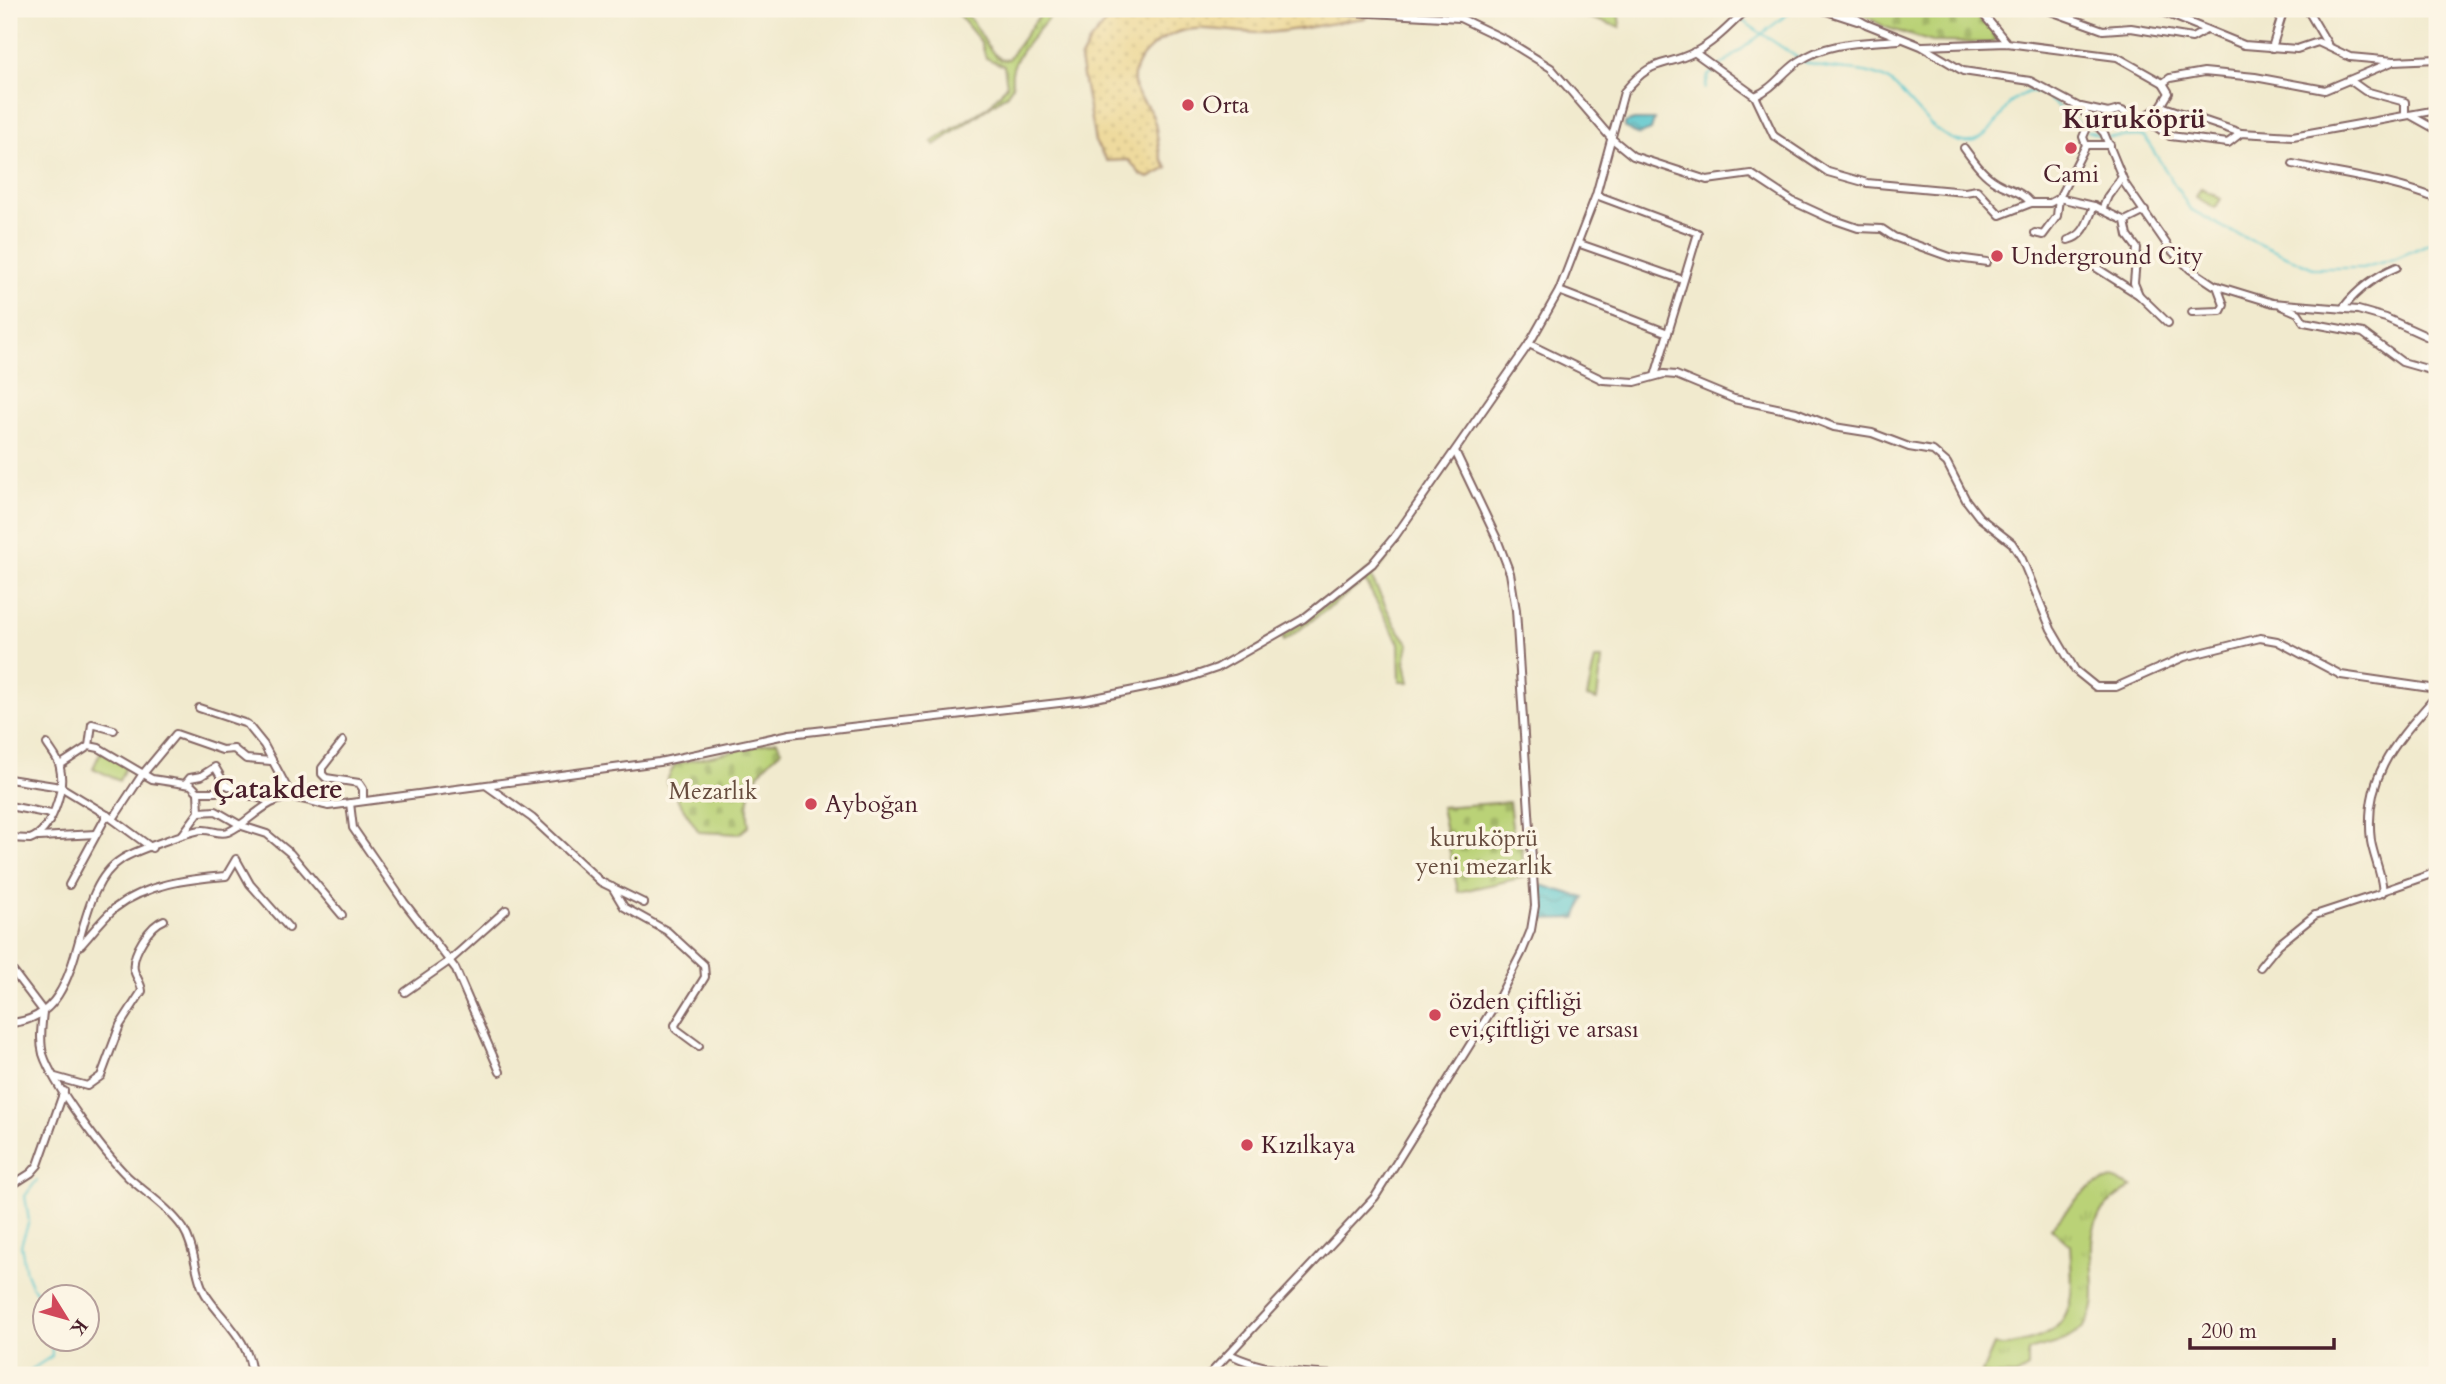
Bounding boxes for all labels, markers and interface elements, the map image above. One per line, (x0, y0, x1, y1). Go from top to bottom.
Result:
place label: Orta (1202, 89, 1250, 122)
marker: Orta (1180, 97, 1196, 113)
district label: Kuruköprü (2062, 100, 2206, 138)
marker: Cami (2063, 140, 2079, 156)
place label: Cami (2043, 158, 2099, 191)
place label: Underground City (2011, 240, 2204, 273)
marker: Underground City (1989, 248, 2005, 264)
district label: Çatakdere (213, 770, 343, 808)
park label: Mezarlık (668, 775, 758, 808)
place label: Ayboğan (825, 788, 918, 821)
marker: Ayboğan (803, 796, 819, 812)
park label: kuruköprü yeni mezarlık (1414, 822, 1553, 883)
place label: özden çiftliği evi,çiftliği ve arsası (1449, 985, 1639, 1046)
marker: özden çiftliği evi,çiftliği ve arsası (1427, 1007, 1443, 1023)
place label: Kızılkaya (1261, 1129, 1356, 1162)
marker: Kızılkaya (1239, 1137, 1255, 1153)
north arrow (32, 1282, 102, 1352)
scale bar (2190, 1307, 2334, 1351)
text: K (63, 1314, 94, 1342)
text: 200 m (2201, 1317, 2257, 1346)

